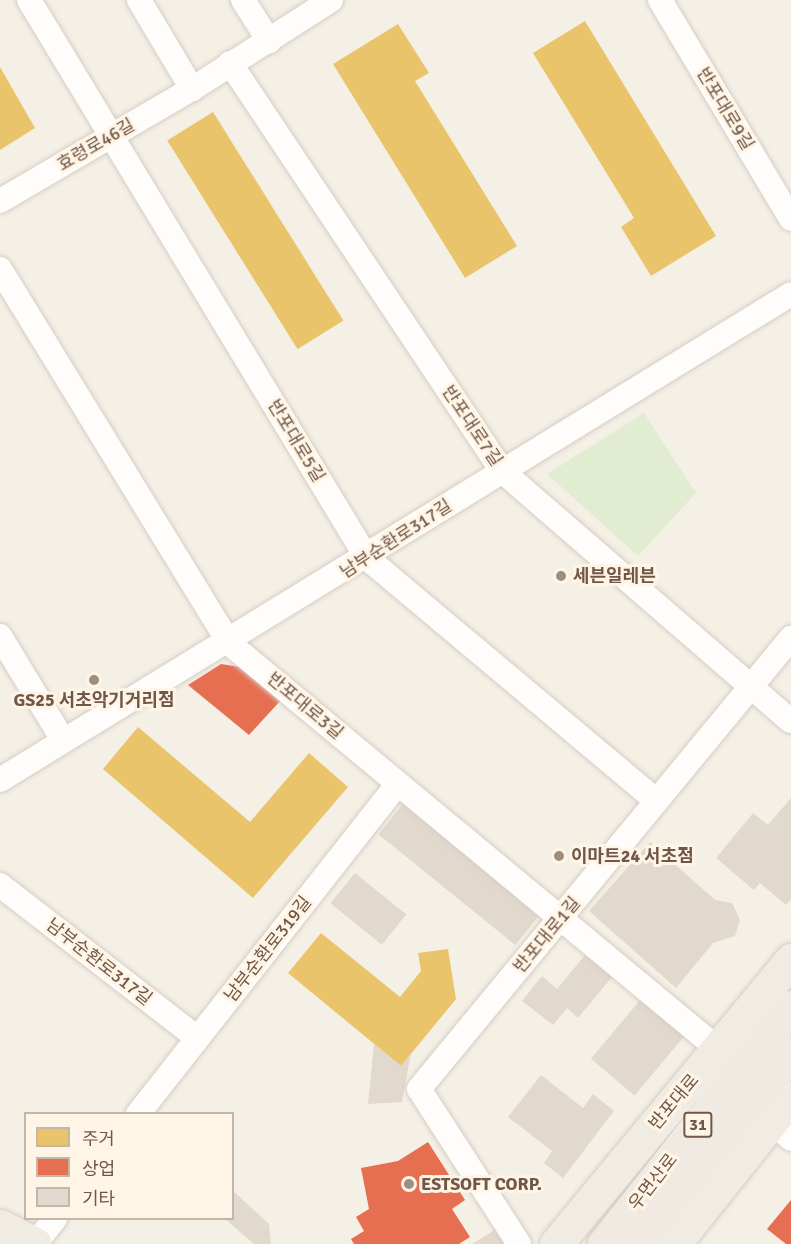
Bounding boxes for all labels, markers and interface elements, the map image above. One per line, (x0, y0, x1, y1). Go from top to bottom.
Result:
street label: 반포대로9길 (692, 64, 758, 154)
street label: 효령로46길 (53, 114, 139, 176)
street label: 반포대로7길 (437, 382, 507, 470)
street label: 반포대로5길 (263, 396, 329, 486)
street label: 남부순환로317길 (336, 495, 456, 583)
place label: 세븐일레븐 (573, 565, 656, 587)
marker: 세븐일레븐 (554, 569, 568, 583)
street label: 반포대로3길 (263, 668, 347, 744)
marker: GS25 서초악기거리점 (87, 673, 101, 687)
place label: GS25 서초악기거리점 (13, 689, 175, 711)
place label: 이마트24 서초점 (571, 845, 694, 867)
marker: 이마트24 서초점 (552, 849, 566, 863)
street label: 남부순환로319길 (220, 892, 316, 1006)
street label: 반포대로1길 (509, 893, 585, 977)
street label: 남부순환로317길 (42, 914, 156, 1010)
street label: 반포대로 (644, 1070, 704, 1134)
legend (24, 1112, 234, 1220)
road number: 31 (683, 1112, 713, 1138)
text: 주거 (82, 1128, 115, 1150)
street label: 우면산로 (624, 1149, 682, 1215)
text: 상업 (82, 1158, 115, 1180)
place label: ESTSOFT CORP. (421, 1173, 542, 1195)
marker: ESTSOFT CORP. (402, 1177, 416, 1191)
text: 기타 (82, 1188, 115, 1210)

